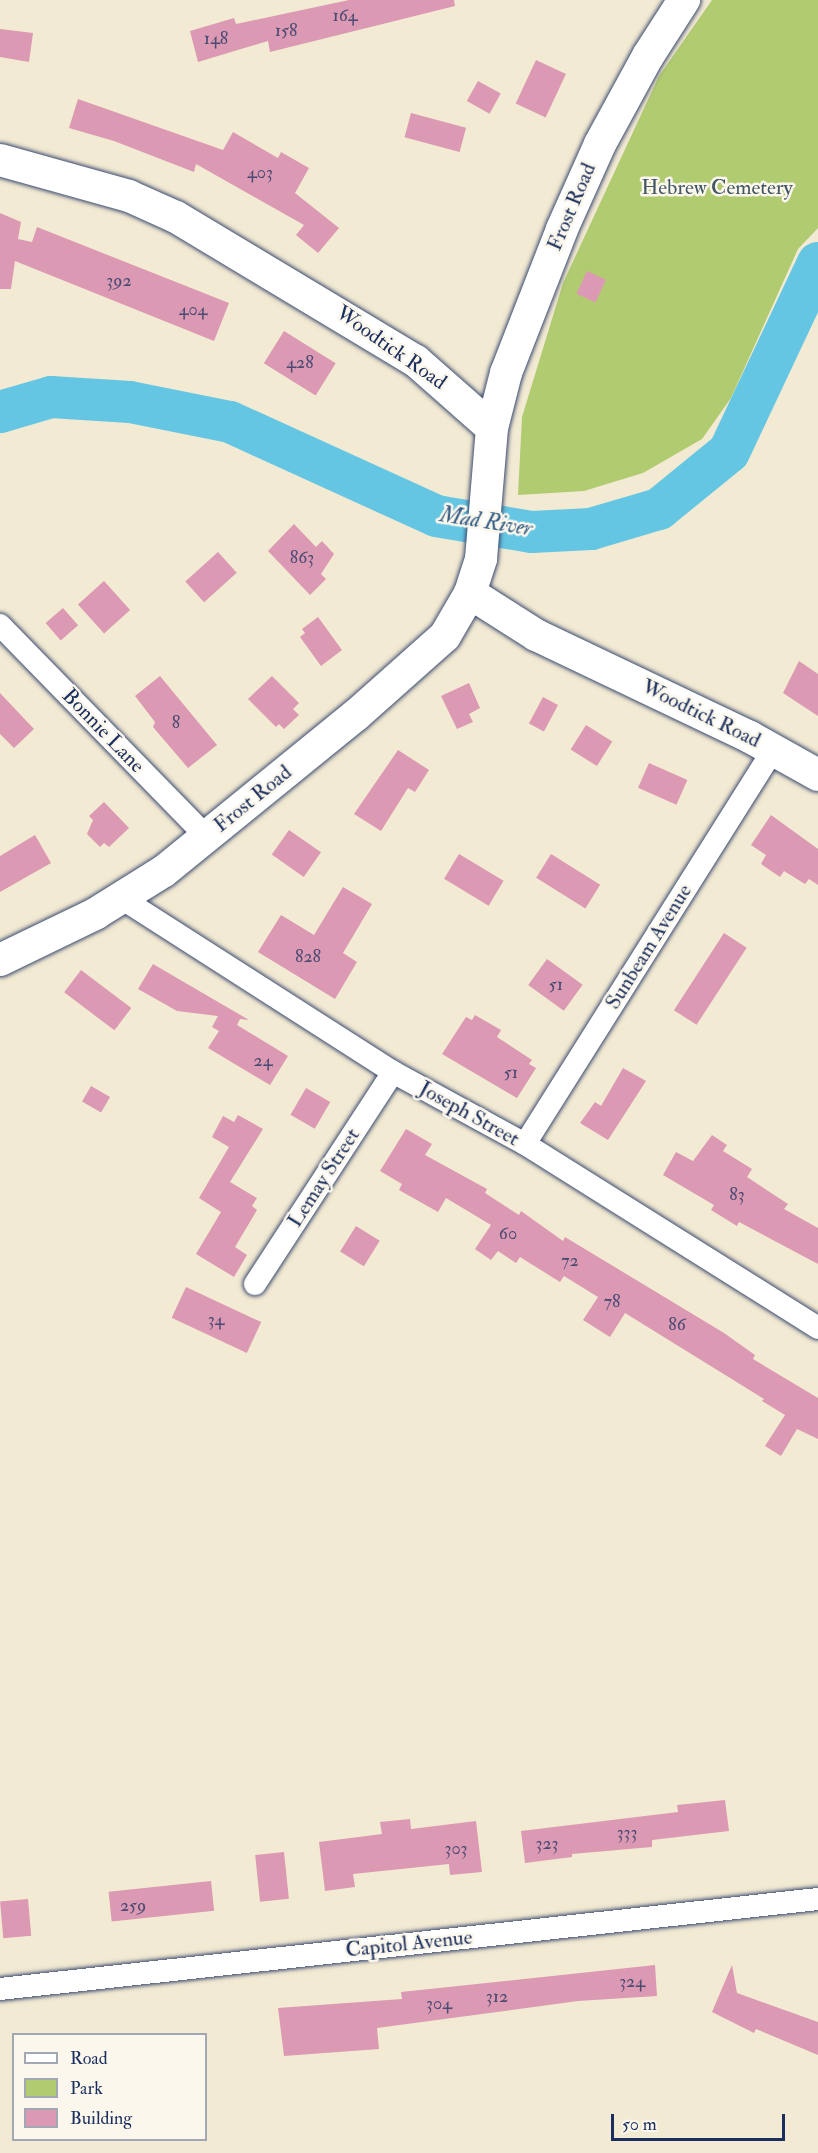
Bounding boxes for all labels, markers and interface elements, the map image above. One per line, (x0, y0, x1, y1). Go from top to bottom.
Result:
house number: 164 (332, 5, 358, 27)
house number: 158 (275, 20, 297, 42)
house number: 148 (204, 28, 228, 50)
street label: Frost Road (542, 159, 602, 255)
house number: 403 (247, 162, 273, 184)
park label: Hebrew Cemetery (641, 175, 793, 201)
house number: 392 (106, 270, 132, 292)
house number: 404 (179, 299, 207, 321)
street label: Woodtick Road (331, 301, 451, 395)
house number: 428 (286, 352, 314, 374)
water label: Mad River (438, 502, 534, 542)
house number: 863 (290, 547, 314, 569)
street label: Woodtick Road (637, 674, 765, 754)
street label: Bonnie Lane (57, 684, 149, 778)
house number: 8 (172, 712, 180, 734)
street label: Frost Road (209, 760, 297, 838)
street label: Sunbeam Avenue (601, 880, 697, 1014)
house number: 828 (295, 946, 321, 968)
house number: 51 (549, 974, 563, 996)
house number: 24 (254, 1050, 272, 1072)
house number: 51 (504, 1062, 518, 1084)
street label: Joseph Street (414, 1076, 524, 1152)
street label: Lemay Street (283, 1124, 365, 1232)
house number: 83 (729, 1184, 745, 1206)
house number: 60 (499, 1223, 517, 1245)
house number: 72 (561, 1250, 579, 1272)
house number: 78 (604, 1291, 620, 1313)
house number: 34 (208, 1309, 224, 1331)
house number: 86 (668, 1314, 686, 1336)
house number: 333 (617, 1822, 637, 1844)
house number: 323 (536, 1833, 558, 1855)
house number: 303 (444, 1838, 468, 1860)
house number: 259 (120, 1895, 146, 1917)
street label: Capitol Avenue (344, 1925, 474, 1963)
house number: 324 (619, 1971, 645, 1993)
house number: 312 (486, 1986, 508, 2008)
house number: 304 (426, 1993, 452, 2015)
legend (12, 2033, 207, 2141)
text: Road (70, 2047, 108, 2070)
text: Park (70, 2077, 103, 2100)
scale bar (614, 2102, 788, 2140)
text: Building (70, 2107, 132, 2130)
text: 50 m (622, 2113, 657, 2136)

